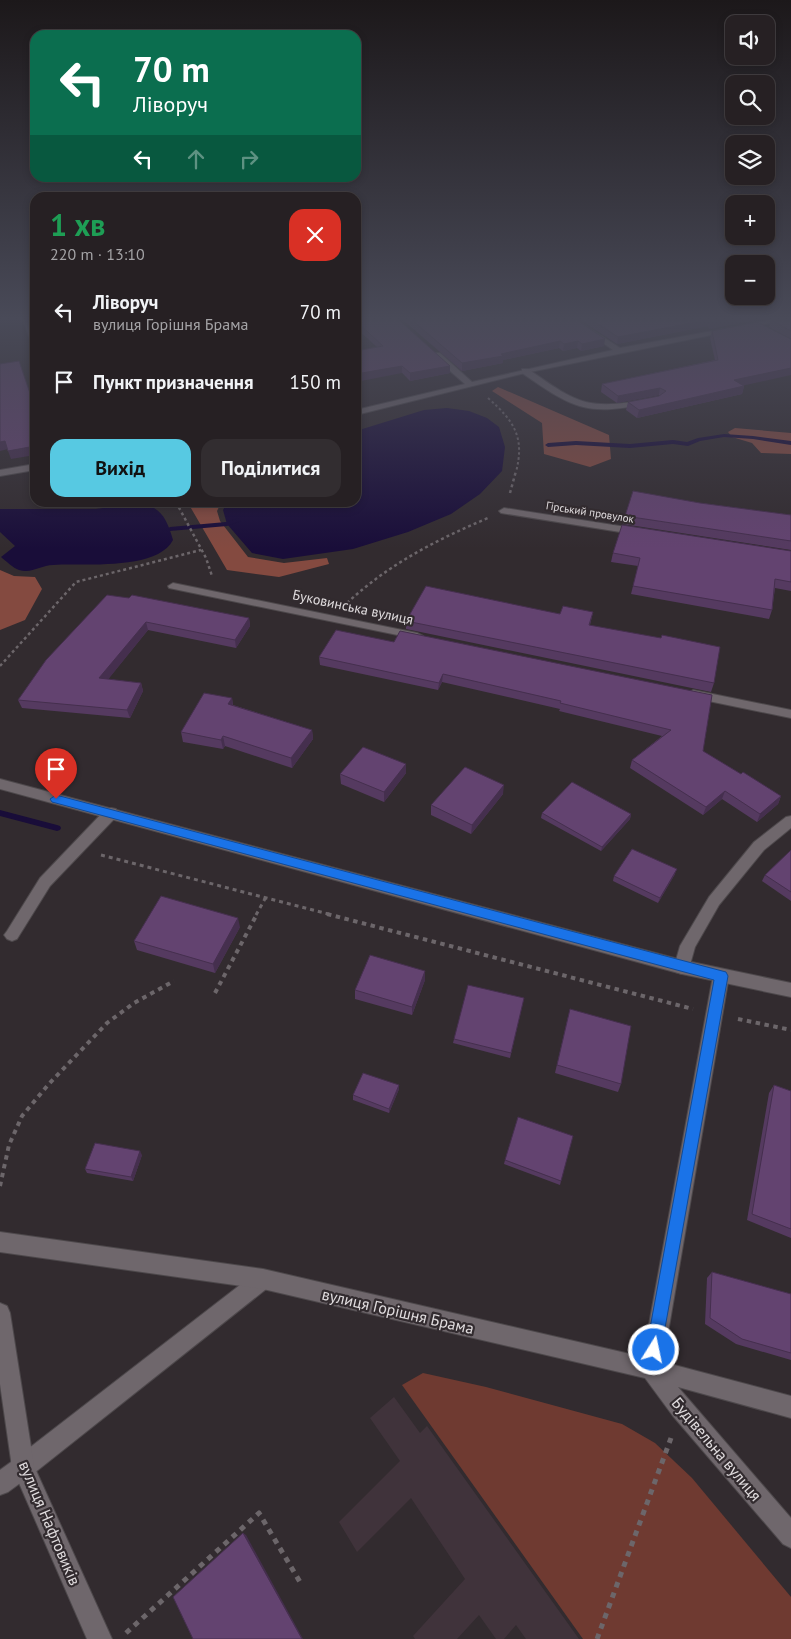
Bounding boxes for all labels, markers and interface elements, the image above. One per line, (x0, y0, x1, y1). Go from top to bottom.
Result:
map controls (725, 15, 775, 305)
button: sound (725, 15, 775, 65)
text: 70 m (133, 46, 210, 92)
icon: left (50, 50, 115, 115)
button: search (725, 75, 775, 125)
text: Ліворуч (133, 90, 208, 118)
button: layers (725, 135, 775, 185)
icon: left (129, 145, 157, 173)
icon: ahead (182, 145, 210, 173)
icon: right (235, 145, 263, 173)
button: + (725, 195, 775, 245)
text: 1 хв (50, 205, 106, 244)
button: close (289, 209, 341, 261)
text: 220 m · 13:10 (50, 244, 145, 264)
button: − (725, 255, 775, 305)
text: Ліворуч (93, 290, 158, 314)
icon: left (50, 298, 78, 326)
text: 70 m (300, 300, 341, 324)
text: вулиця Горішня Брама (93, 314, 248, 334)
icon: arrive (50, 368, 78, 396)
text: Пункт призначення (93, 370, 254, 394)
text: 150 m (289, 370, 341, 394)
button: Вихід (50, 439, 191, 497)
button: Поділитися (201, 439, 341, 497)
street label: Гірський провулок (545, 498, 636, 526)
street label: Буковинська вулиця (291, 585, 415, 629)
pin (35, 748, 77, 799)
icon: arrive (42, 755, 70, 783)
street label: вулиця Горішня Брама (320, 1284, 476, 1338)
position arrow (627, 1323, 679, 1375)
street label: Будівельна вулиця (668, 1393, 766, 1505)
street label: вулиця Нафтовиків (15, 1458, 85, 1588)

